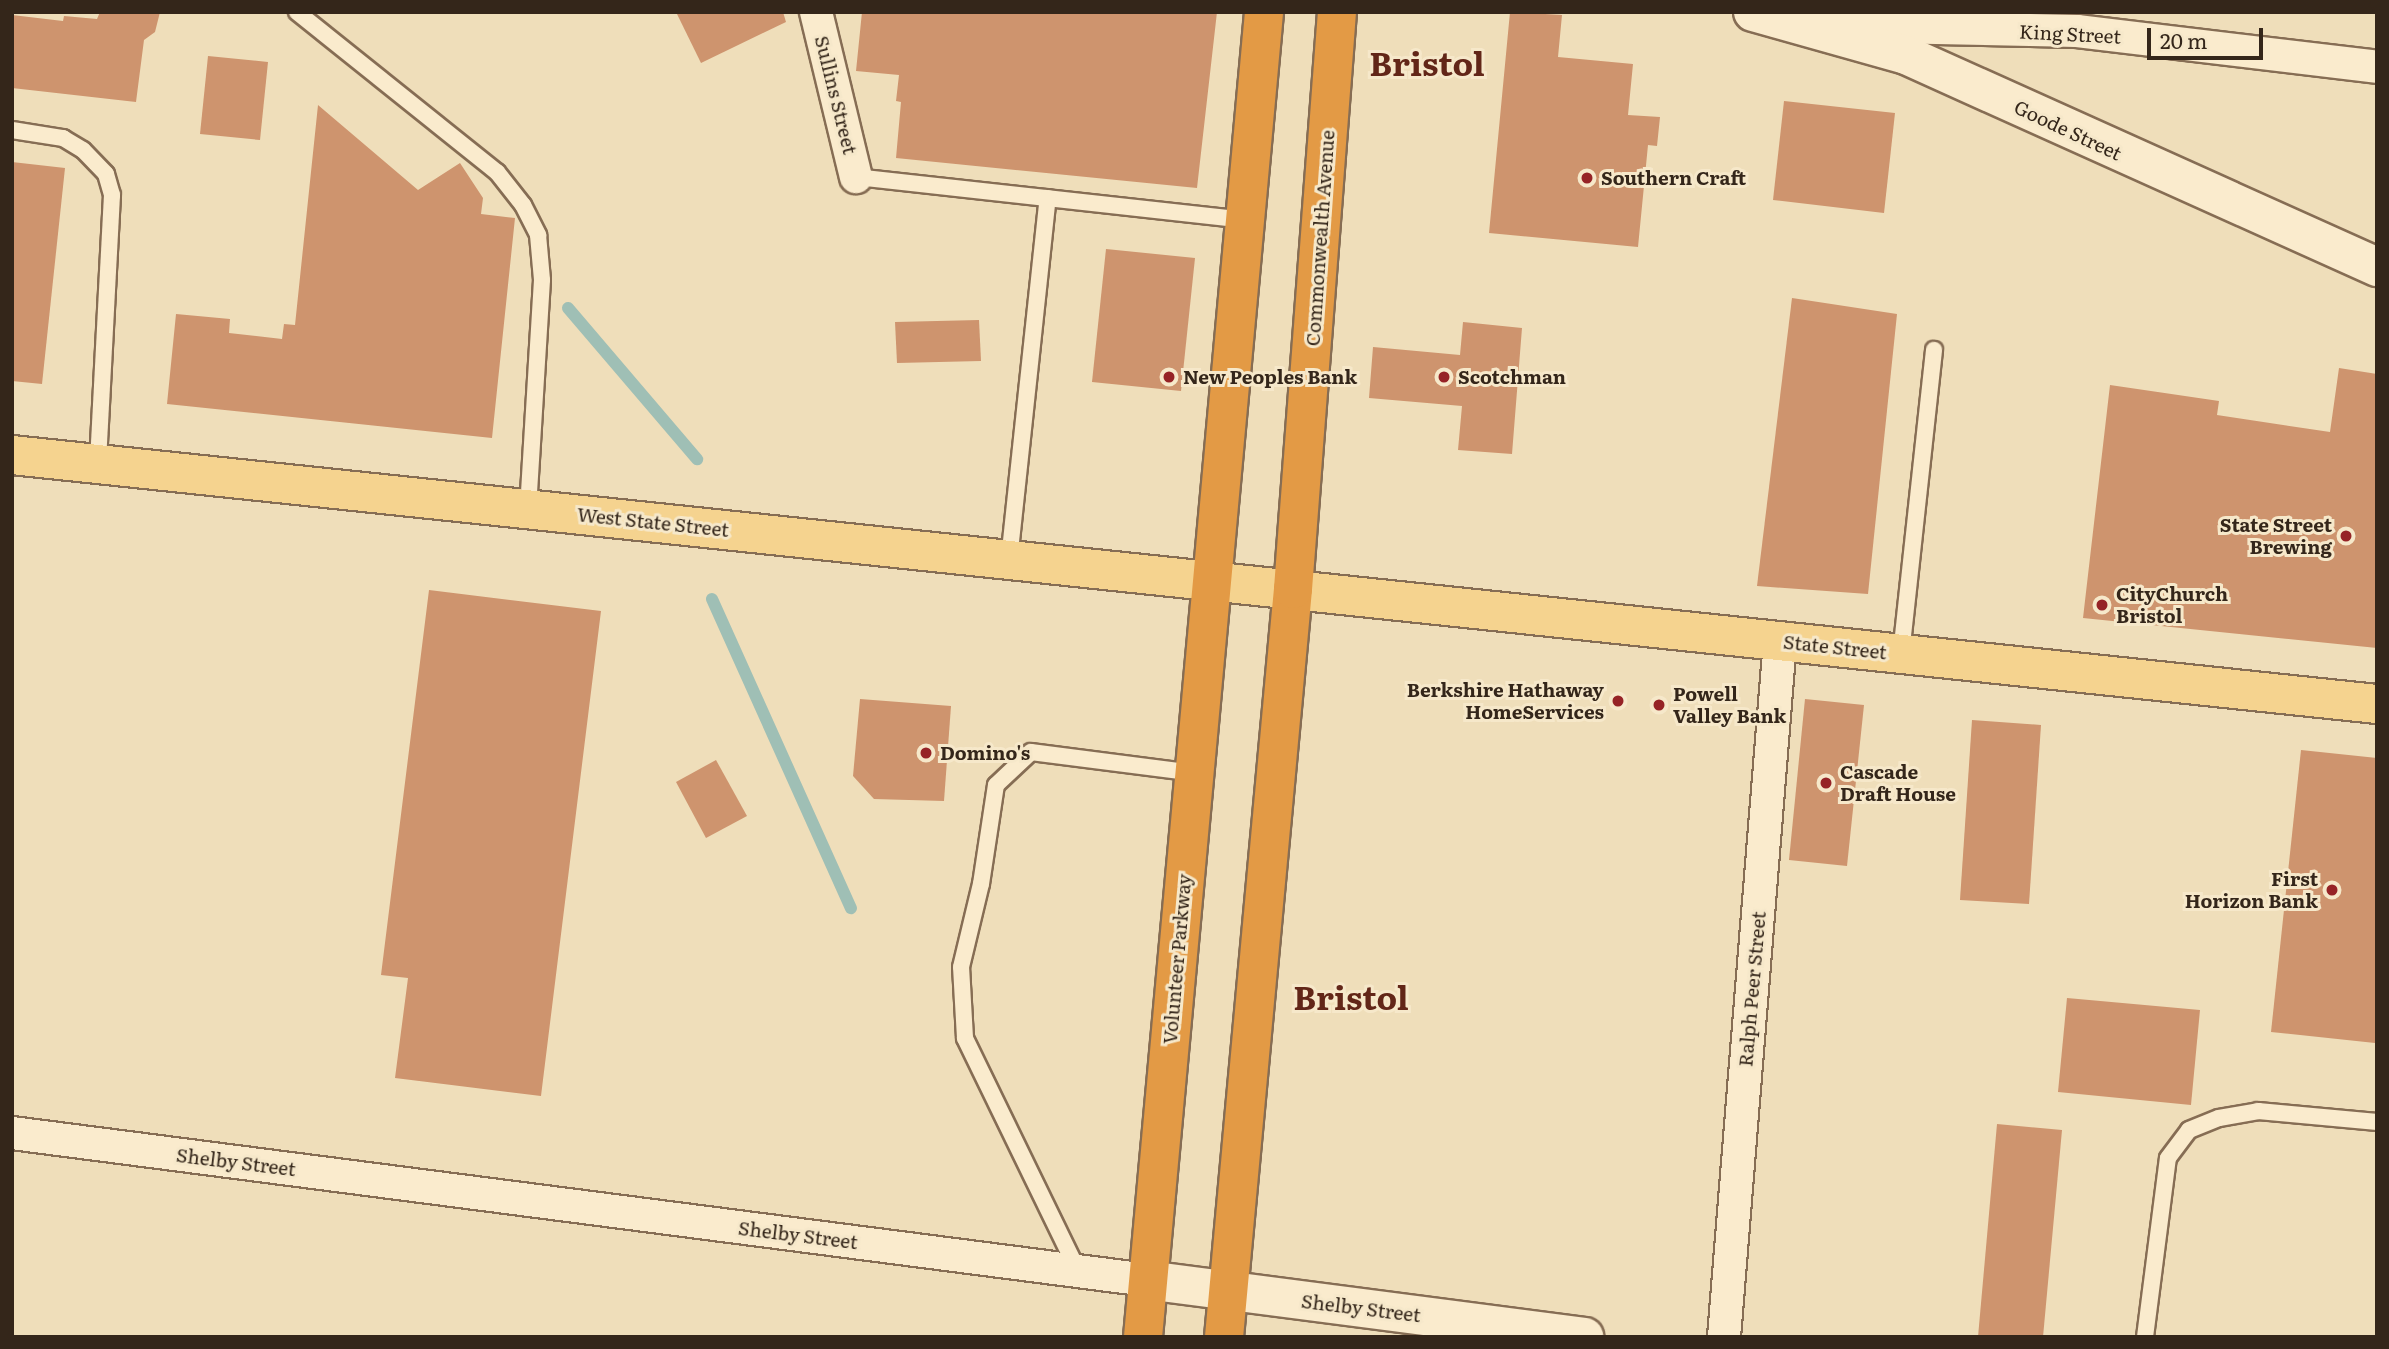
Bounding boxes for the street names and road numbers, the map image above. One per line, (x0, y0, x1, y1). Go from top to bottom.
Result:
street label: King Street (2018, 20, 2122, 48)
street label: Sullins Street (810, 33, 862, 157)
street label: Goode Street (2011, 95, 2125, 165)
street label: Commonwealth Avenue (1301, 129, 1339, 347)
street label: West State Street (576, 503, 730, 541)
street label: State Street (1782, 630, 1888, 664)
street label: Volunteer Parkway (1158, 873, 1196, 1045)
street label: Ralph Peer Street (1734, 910, 1770, 1068)
street label: Shelby Street (175, 1143, 297, 1181)
street label: Shelby Street (737, 1216, 859, 1254)
street label: Shelby Street (1300, 1289, 1422, 1327)

